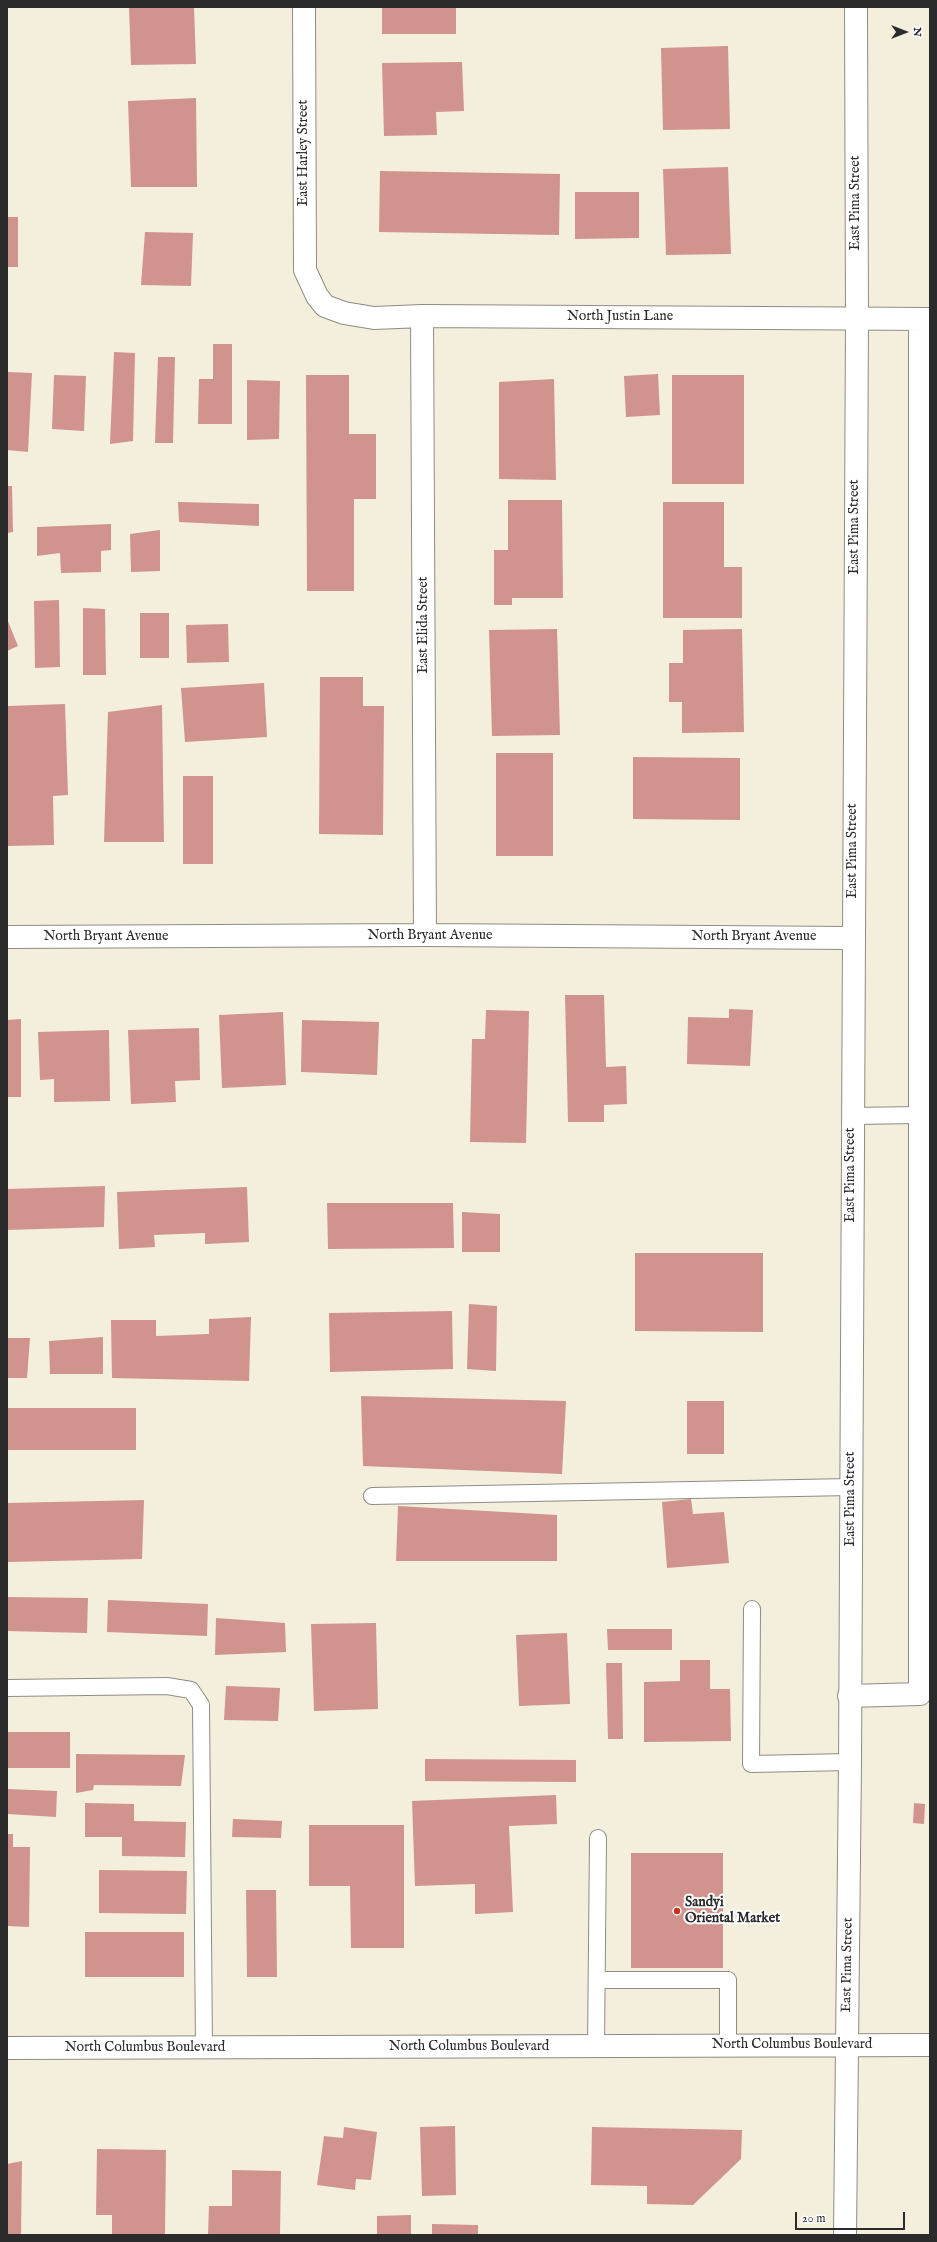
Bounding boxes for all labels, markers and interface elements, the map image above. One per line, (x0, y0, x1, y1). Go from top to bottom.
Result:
north arrow (885, 12, 925, 52)
text: N (910, 27, 924, 37)
street label: East Harley Street (296, 100, 312, 206)
street label: East Pima Street (848, 155, 864, 251)
street label: North Justin Lane (567, 309, 673, 325)
street label: East Pima Street (847, 479, 863, 575)
street label: East Elida Street (416, 576, 432, 674)
street label: East Pima Street (845, 803, 861, 899)
street label: North Bryant Avenue (368, 928, 492, 944)
street label: North Bryant Avenue (44, 929, 168, 945)
street label: North Bryant Avenue (692, 929, 816, 945)
street label: East Pima Street (843, 1127, 859, 1223)
street label: East Pima Street (843, 1451, 859, 1547)
place label: Sandyi Oriental Market (685, 1895, 780, 1928)
marker: Sandyi Oriental Market (672, 1906, 682, 1916)
street label: East Pima Street (839, 1917, 857, 2013)
street label: North Columbus Boulevard (712, 2037, 872, 2053)
street label: North Columbus Boulevard (389, 2039, 549, 2055)
street label: North Columbus Boulevard (65, 2040, 225, 2056)
scale bar (797, 2204, 907, 2230)
text: 20 m (802, 2211, 825, 2226)

